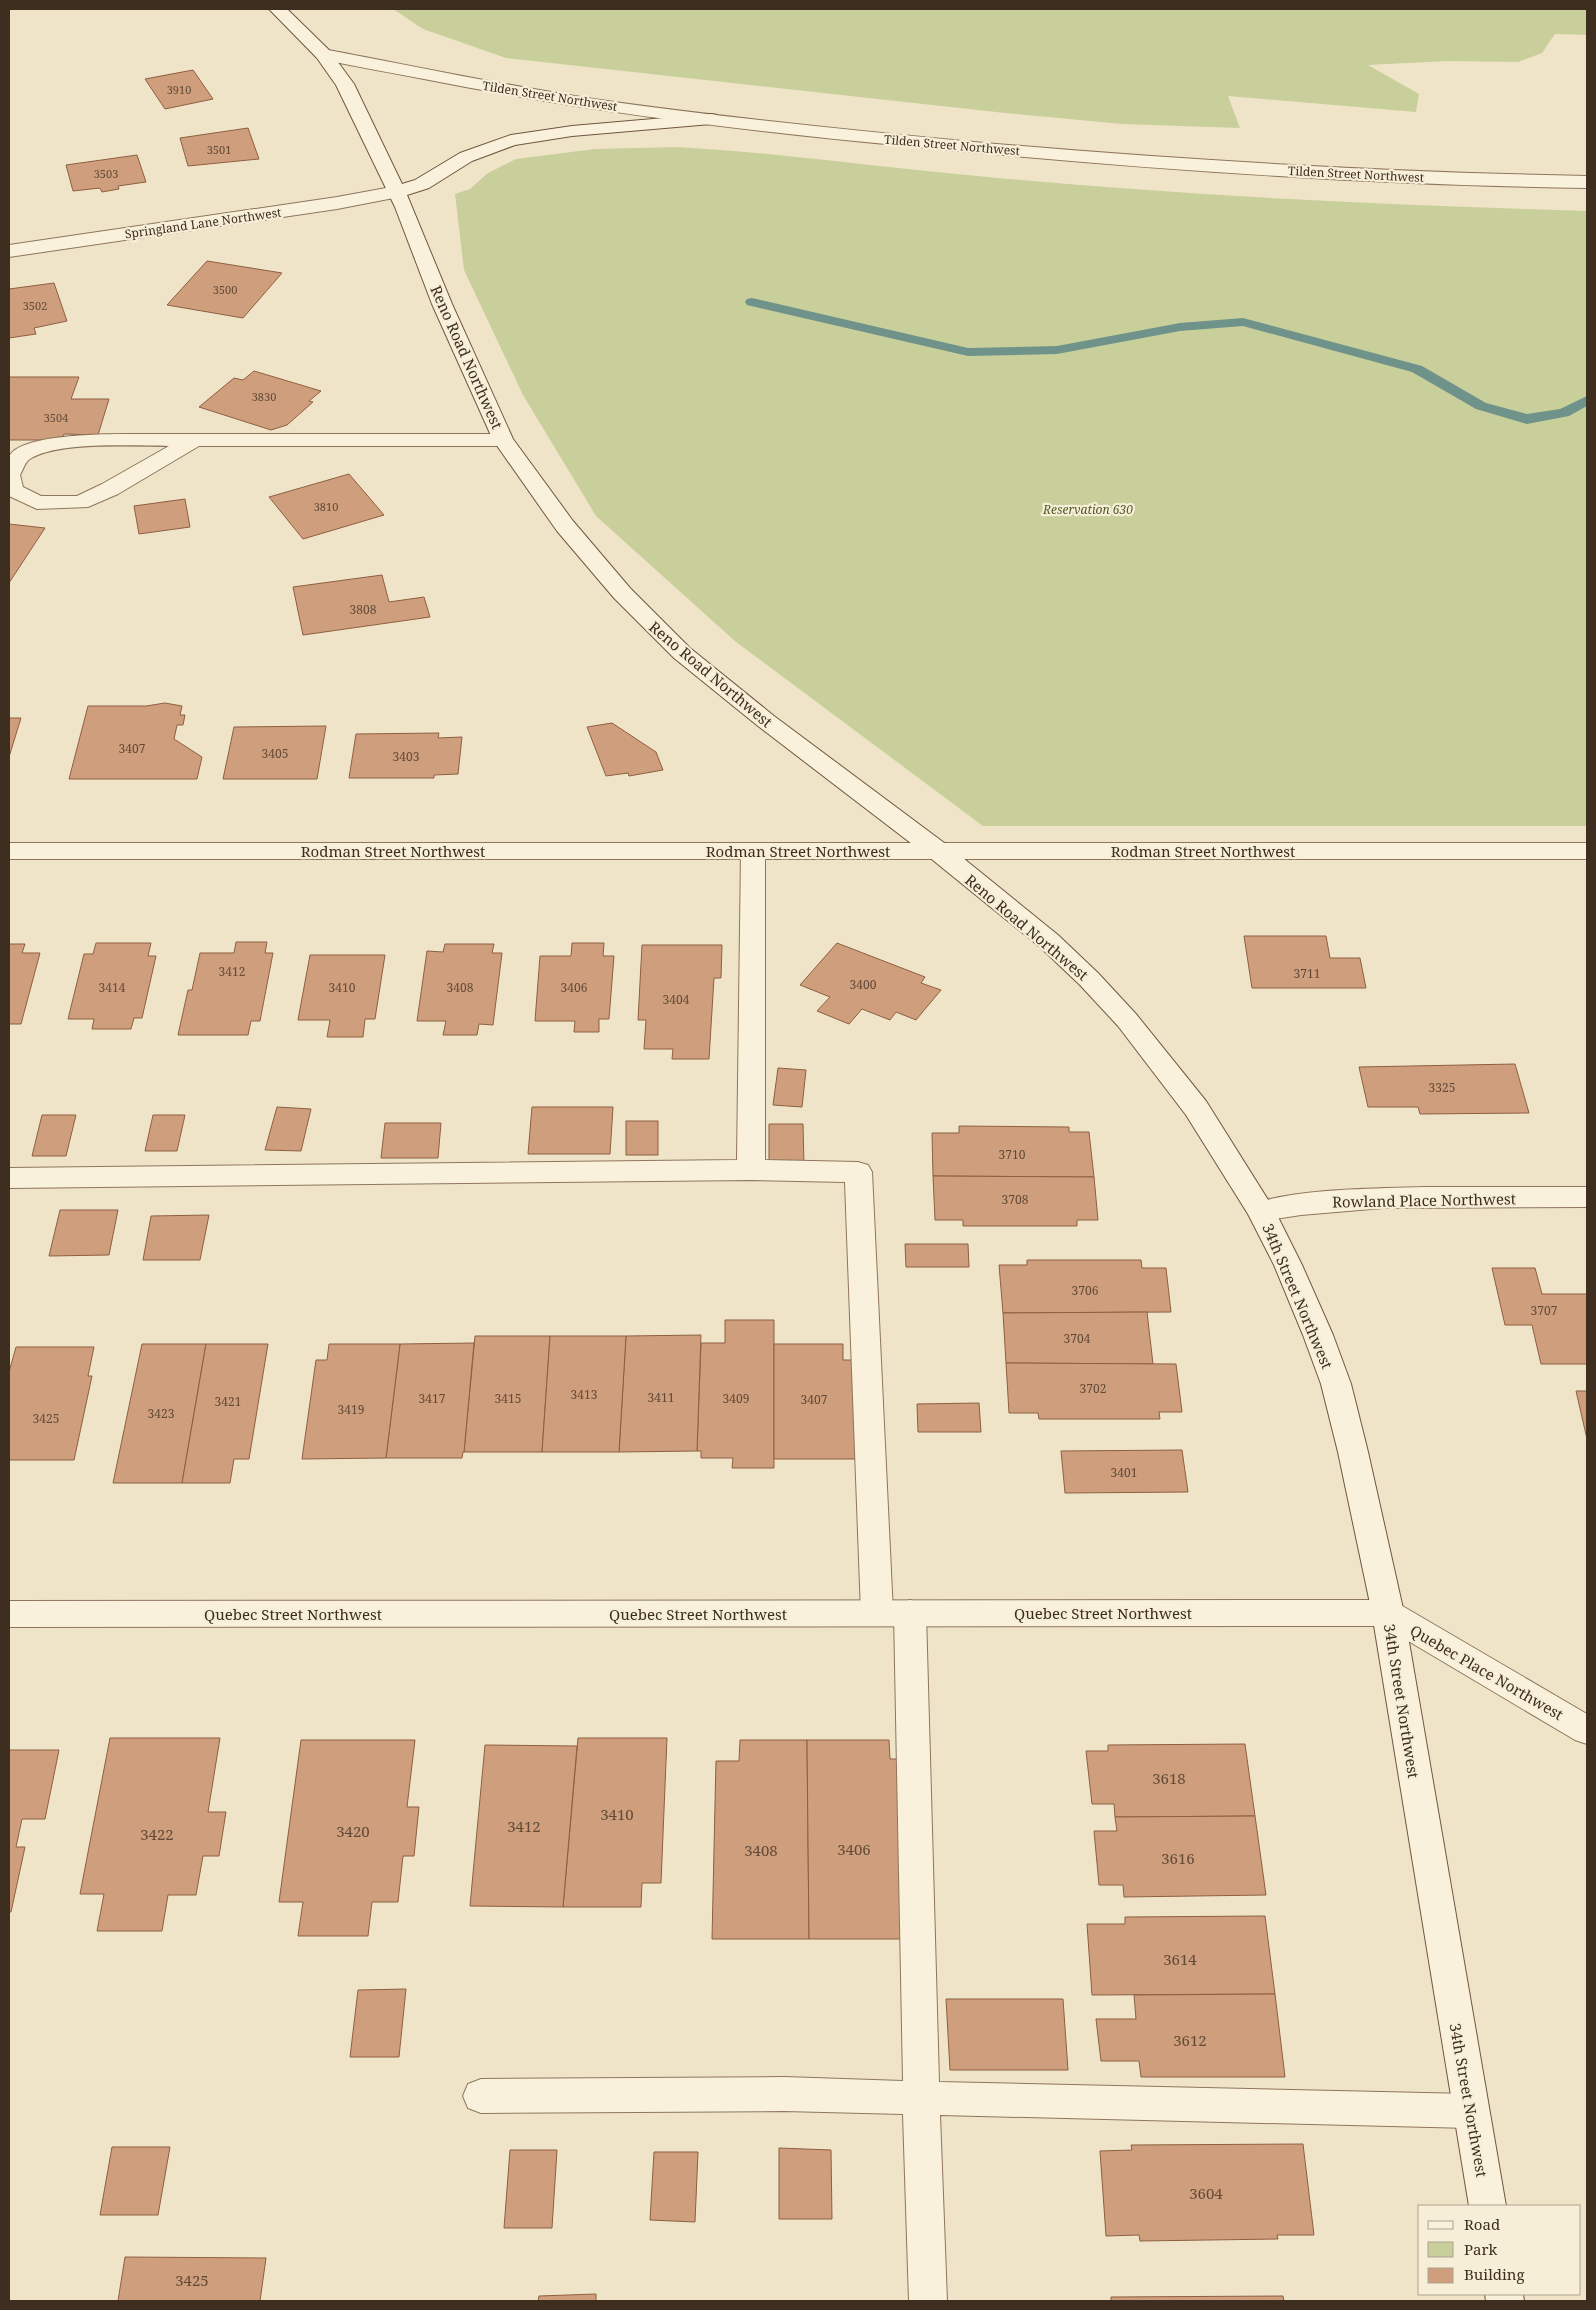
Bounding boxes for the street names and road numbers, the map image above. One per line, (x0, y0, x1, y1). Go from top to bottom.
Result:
street label: Tilden Street Northwest (481, 77, 619, 115)
street label: Tilden Street Northwest (883, 131, 1021, 159)
street label: Tilden Street Northwest (1288, 162, 1424, 186)
street label: Springland Lane Northwest (124, 204, 282, 242)
street label: Reno Road Northwest (426, 282, 508, 432)
street label: Reno Road Northwest (645, 616, 777, 732)
street label: Rodman Street Northwest (301, 841, 485, 861)
street label: Rodman Street Northwest (706, 841, 890, 861)
street label: Rodman Street Northwest (1111, 841, 1295, 861)
street label: Reno Road Northwest (961, 869, 1093, 985)
street label: Rowland Place Northwest (1332, 1188, 1516, 1212)
street label: 34th Street Northwest (1258, 1220, 1338, 1372)
street label: Quebec Street Northwest (1014, 1603, 1192, 1623)
street label: Quebec Street Northwest (204, 1604, 382, 1624)
street label: Quebec Street Northwest (609, 1604, 787, 1624)
street label: Quebec Place Northwest (1407, 1620, 1567, 1724)
street label: 34th Street Northwest (1380, 1622, 1424, 1780)
street label: 34th Street Northwest (1446, 2021, 1492, 2179)

